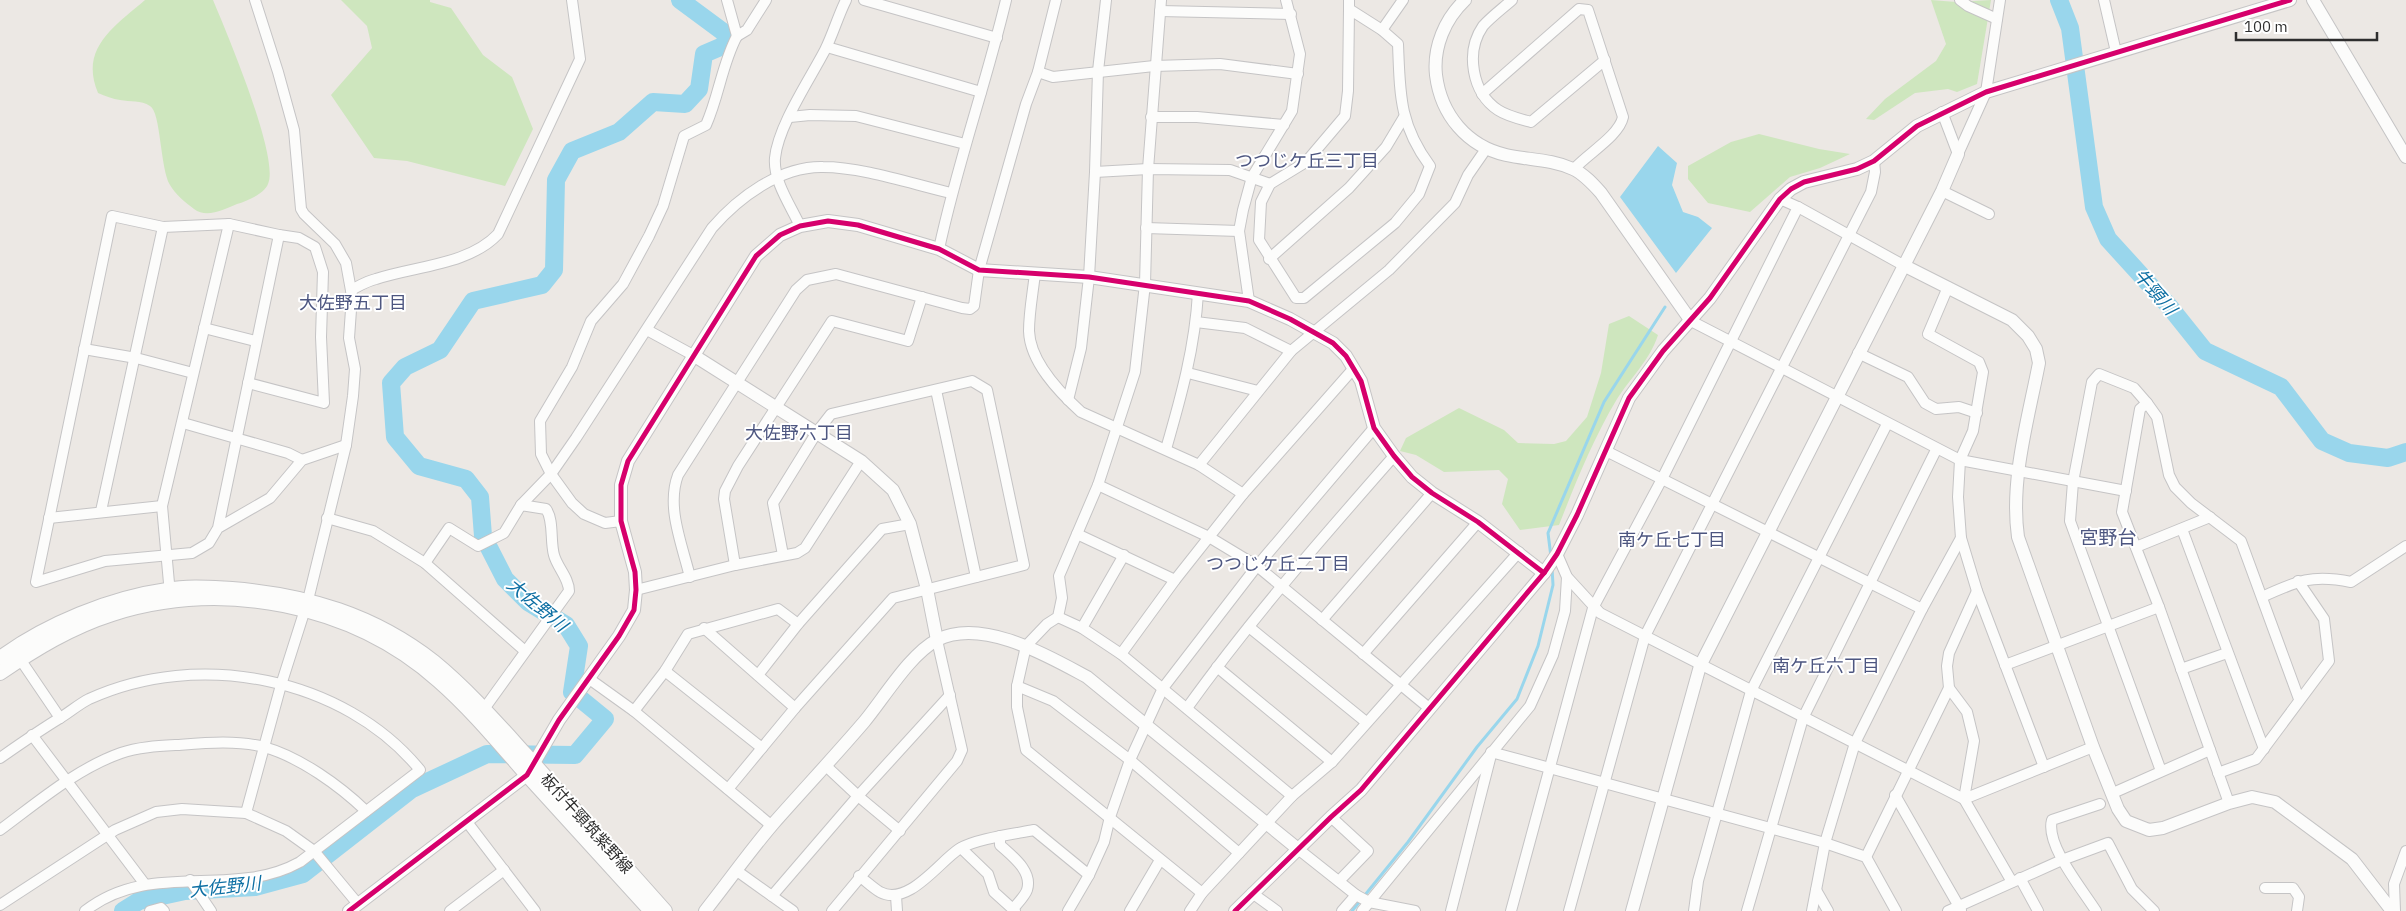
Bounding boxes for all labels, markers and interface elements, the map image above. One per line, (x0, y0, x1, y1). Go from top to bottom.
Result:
scale bar (2236, 10, 2377, 42)
text: 100 m (2244, 17, 2288, 36)
district label: つつじケ丘三丁目 (1235, 149, 1379, 172)
water label: 牛頸川 (2129, 264, 2183, 321)
district label: 大佐野五丁目 (299, 291, 407, 314)
district label: 大佐野六丁目 (745, 421, 853, 444)
district label: 宮野台 (2079, 525, 2137, 549)
district label: 南ケ丘七丁目 (1618, 528, 1726, 551)
district label: つつじケ丘二丁目 (1206, 552, 1350, 575)
water label: 大佐野川 (502, 573, 574, 638)
district label: 南ケ丘六丁目 (1772, 654, 1880, 677)
street label: 板付牛頸筑紫野線 (537, 769, 637, 877)
water label: 大佐野川 (188, 871, 264, 902)

